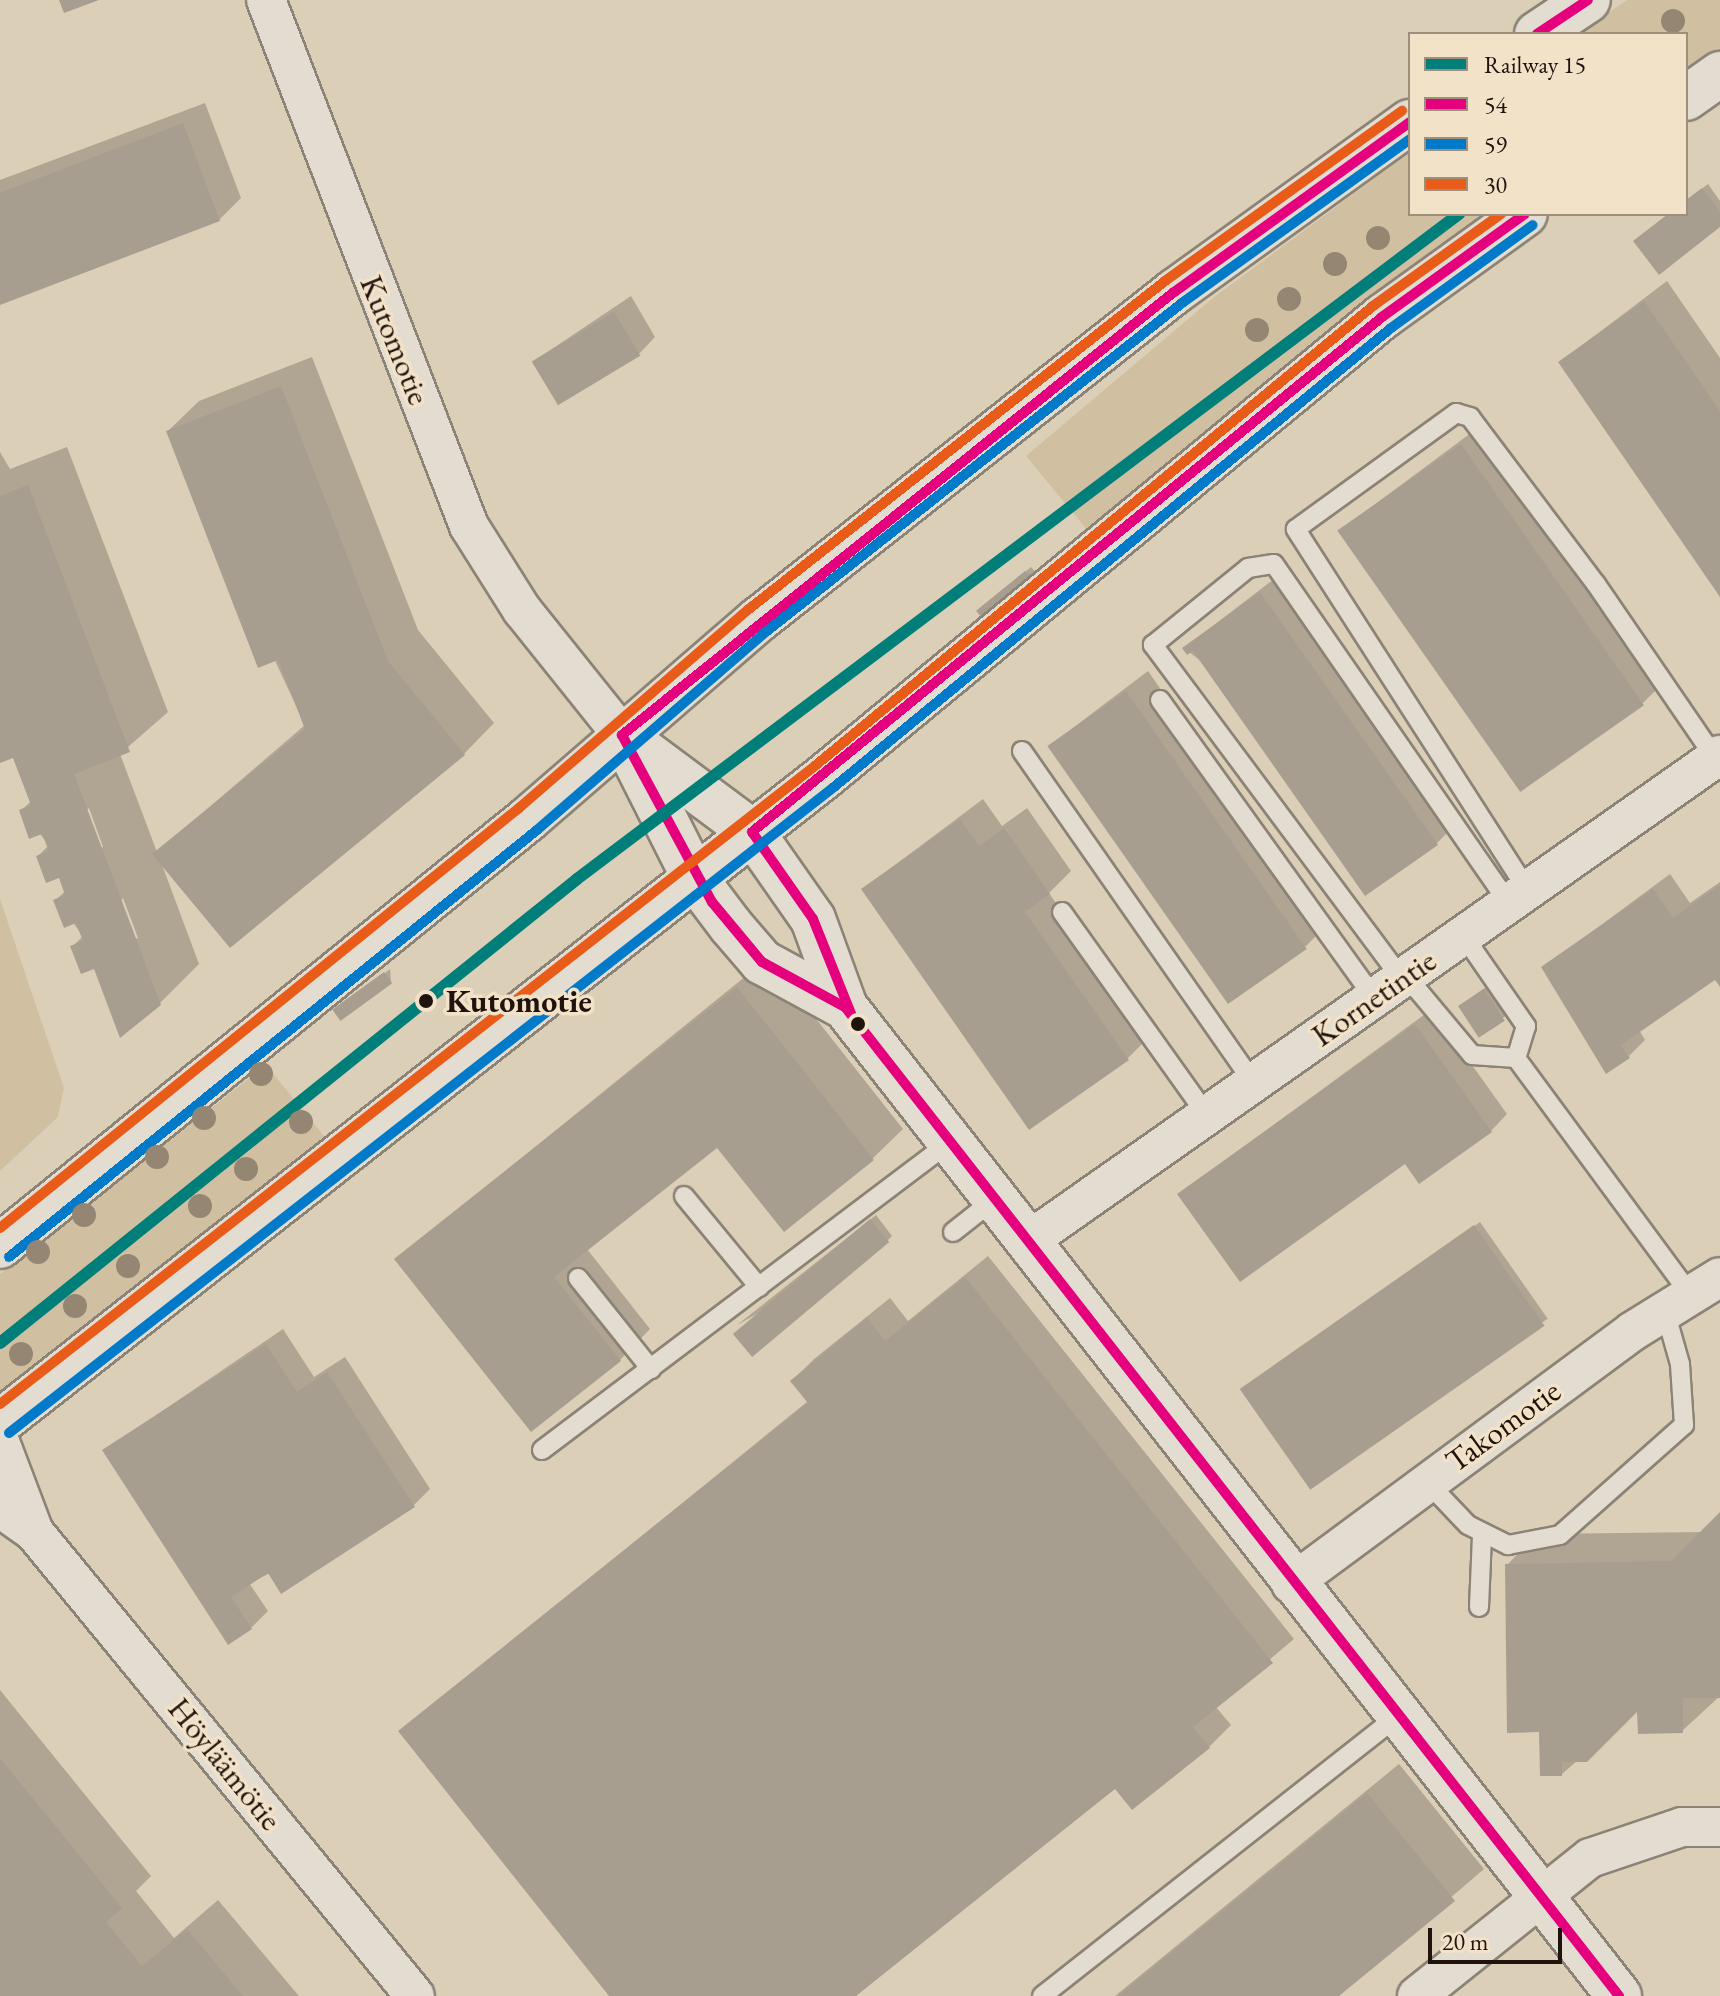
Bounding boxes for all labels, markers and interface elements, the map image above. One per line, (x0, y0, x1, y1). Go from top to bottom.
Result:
legend (1408, 32, 1688, 216)
text: Railway 15 (1484, 49, 1586, 80)
text: 54 (1484, 89, 1507, 120)
text: 59 (1484, 129, 1507, 160)
text: 30 (1484, 169, 1507, 200)
street label: Kutomotie (352, 270, 438, 410)
street label: Kornetintie (1304, 941, 1444, 1055)
place label: Kutomotie (446, 982, 592, 1020)
marker: Kutomotie (413, 988, 439, 1014)
unlabelled marker (850, 1016, 866, 1032)
street label: Takomotie (1438, 1371, 1568, 1481)
street label: Höyläämötie (160, 1690, 290, 1838)
scale bar (1432, 1912, 1566, 1962)
text: 20 m (1442, 1926, 1489, 1957)

